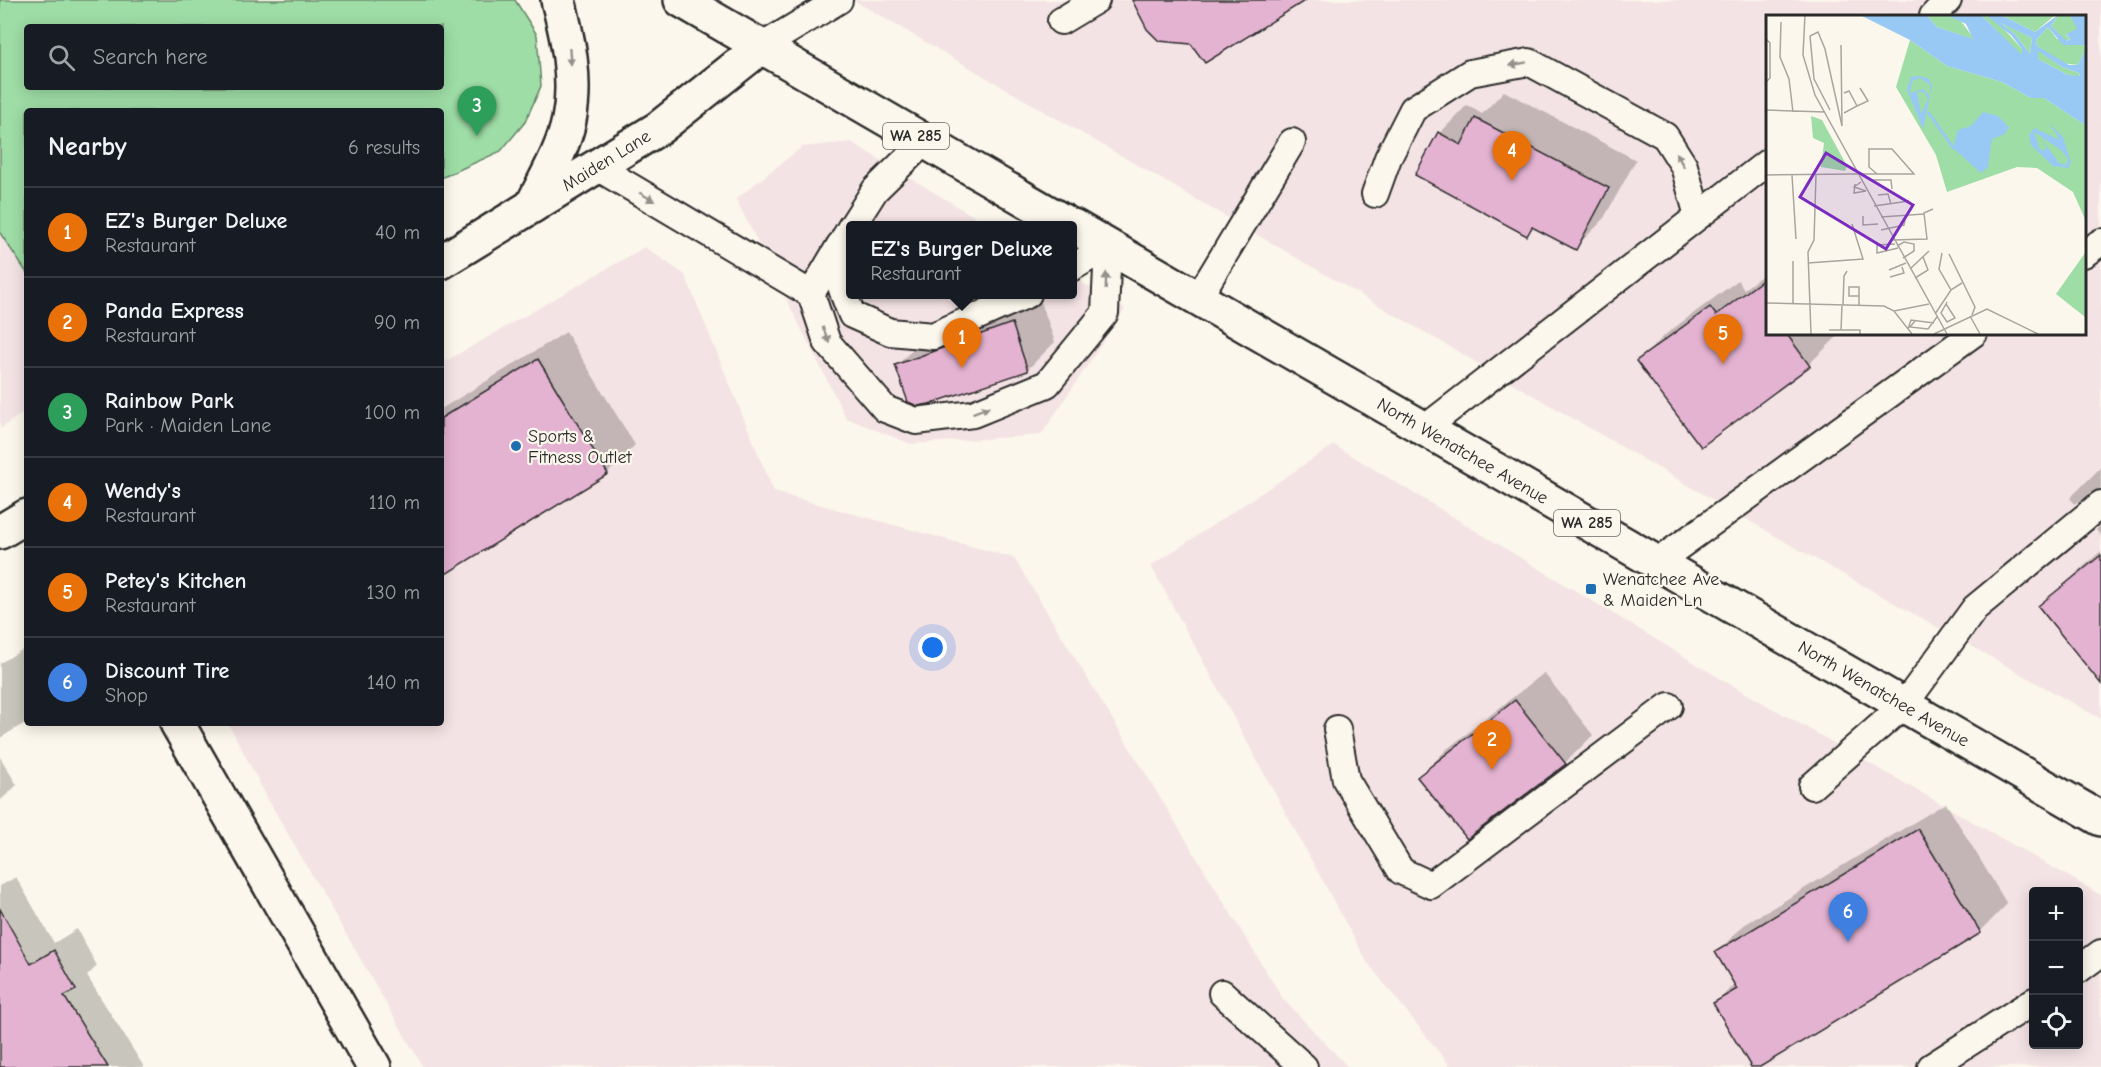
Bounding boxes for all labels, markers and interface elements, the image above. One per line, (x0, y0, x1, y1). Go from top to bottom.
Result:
inset map (1766, 15, 2086, 334)
search box (24, 24, 444, 90)
icon: search (45, 41, 78, 74)
text: Search here (93, 44, 208, 70)
one-way arrow (565, 48, 575, 67)
one-way arrow (1508, 60, 1527, 69)
pin: 3 (458, 86, 496, 136)
road number: WA 285 (883, 123, 949, 149)
street label: Maiden Lane (558, 125, 654, 196)
text: Nearby (48, 132, 127, 162)
pin: 4 (1492, 132, 1532, 181)
text: 6 results (348, 136, 420, 159)
one-way arrow (1675, 151, 1685, 168)
one-way arrow (639, 192, 656, 202)
text: EZ's Burger Deluxe (105, 208, 287, 234)
text: 1 (64, 221, 71, 244)
text: 40 m (375, 221, 420, 244)
popup (846, 221, 1077, 299)
text: Restaurant (105, 234, 195, 257)
text: EZ's Burger Deluxe (870, 236, 1053, 262)
text: Restaurant (870, 262, 961, 285)
one-way arrow (1102, 272, 1111, 291)
text: Panda Express (105, 298, 244, 324)
text: 2 (63, 311, 72, 334)
text: 90 m (374, 311, 420, 334)
pin: 5 (1704, 314, 1742, 364)
pin: 1 (942, 318, 982, 368)
text: Restaurant (105, 324, 195, 347)
one-way arrow (822, 326, 831, 344)
text: Rainbow Park (105, 388, 234, 414)
street label: North Wenatchee Avenue (1374, 393, 1552, 508)
text: 3 (63, 401, 72, 424)
text: 100 m (365, 401, 420, 424)
one-way arrow (972, 405, 990, 415)
text: Park · Maiden Lane (105, 414, 271, 437)
place label: Sports & Fitness Outlet (528, 426, 632, 468)
marker: Sports & Fitness Outlet (509, 439, 523, 453)
text: Wendy's (105, 478, 181, 504)
text: 4 (63, 491, 72, 514)
text: 110 m (369, 491, 420, 514)
text: Restaurant (105, 504, 195, 527)
road number: WA 285 (1554, 510, 1620, 536)
text: Petey's Kitchen (105, 568, 246, 594)
place label: Wenatchee Ave & Maiden Ln (1603, 569, 1719, 611)
text: 5 (62, 581, 73, 604)
text: 130 m (367, 581, 420, 604)
marker: Wenatchee Ave & Maiden Ln (1584, 582, 1598, 596)
text: Restaurant (105, 594, 195, 617)
your location (918, 633, 947, 662)
street label: North Wenatchee Avenue (1795, 636, 1973, 751)
text: Discount Tire (105, 658, 229, 684)
text: 6 (62, 671, 73, 694)
text: 140 m (367, 671, 420, 694)
text: Shop (105, 684, 148, 707)
pin: 2 (1472, 720, 1512, 770)
map controls (2029, 887, 2083, 1049)
button: + (2029, 887, 2083, 941)
pin: 6 (1828, 892, 1868, 942)
button: − (2029, 941, 2083, 995)
button: locate (2029, 995, 2083, 1049)

